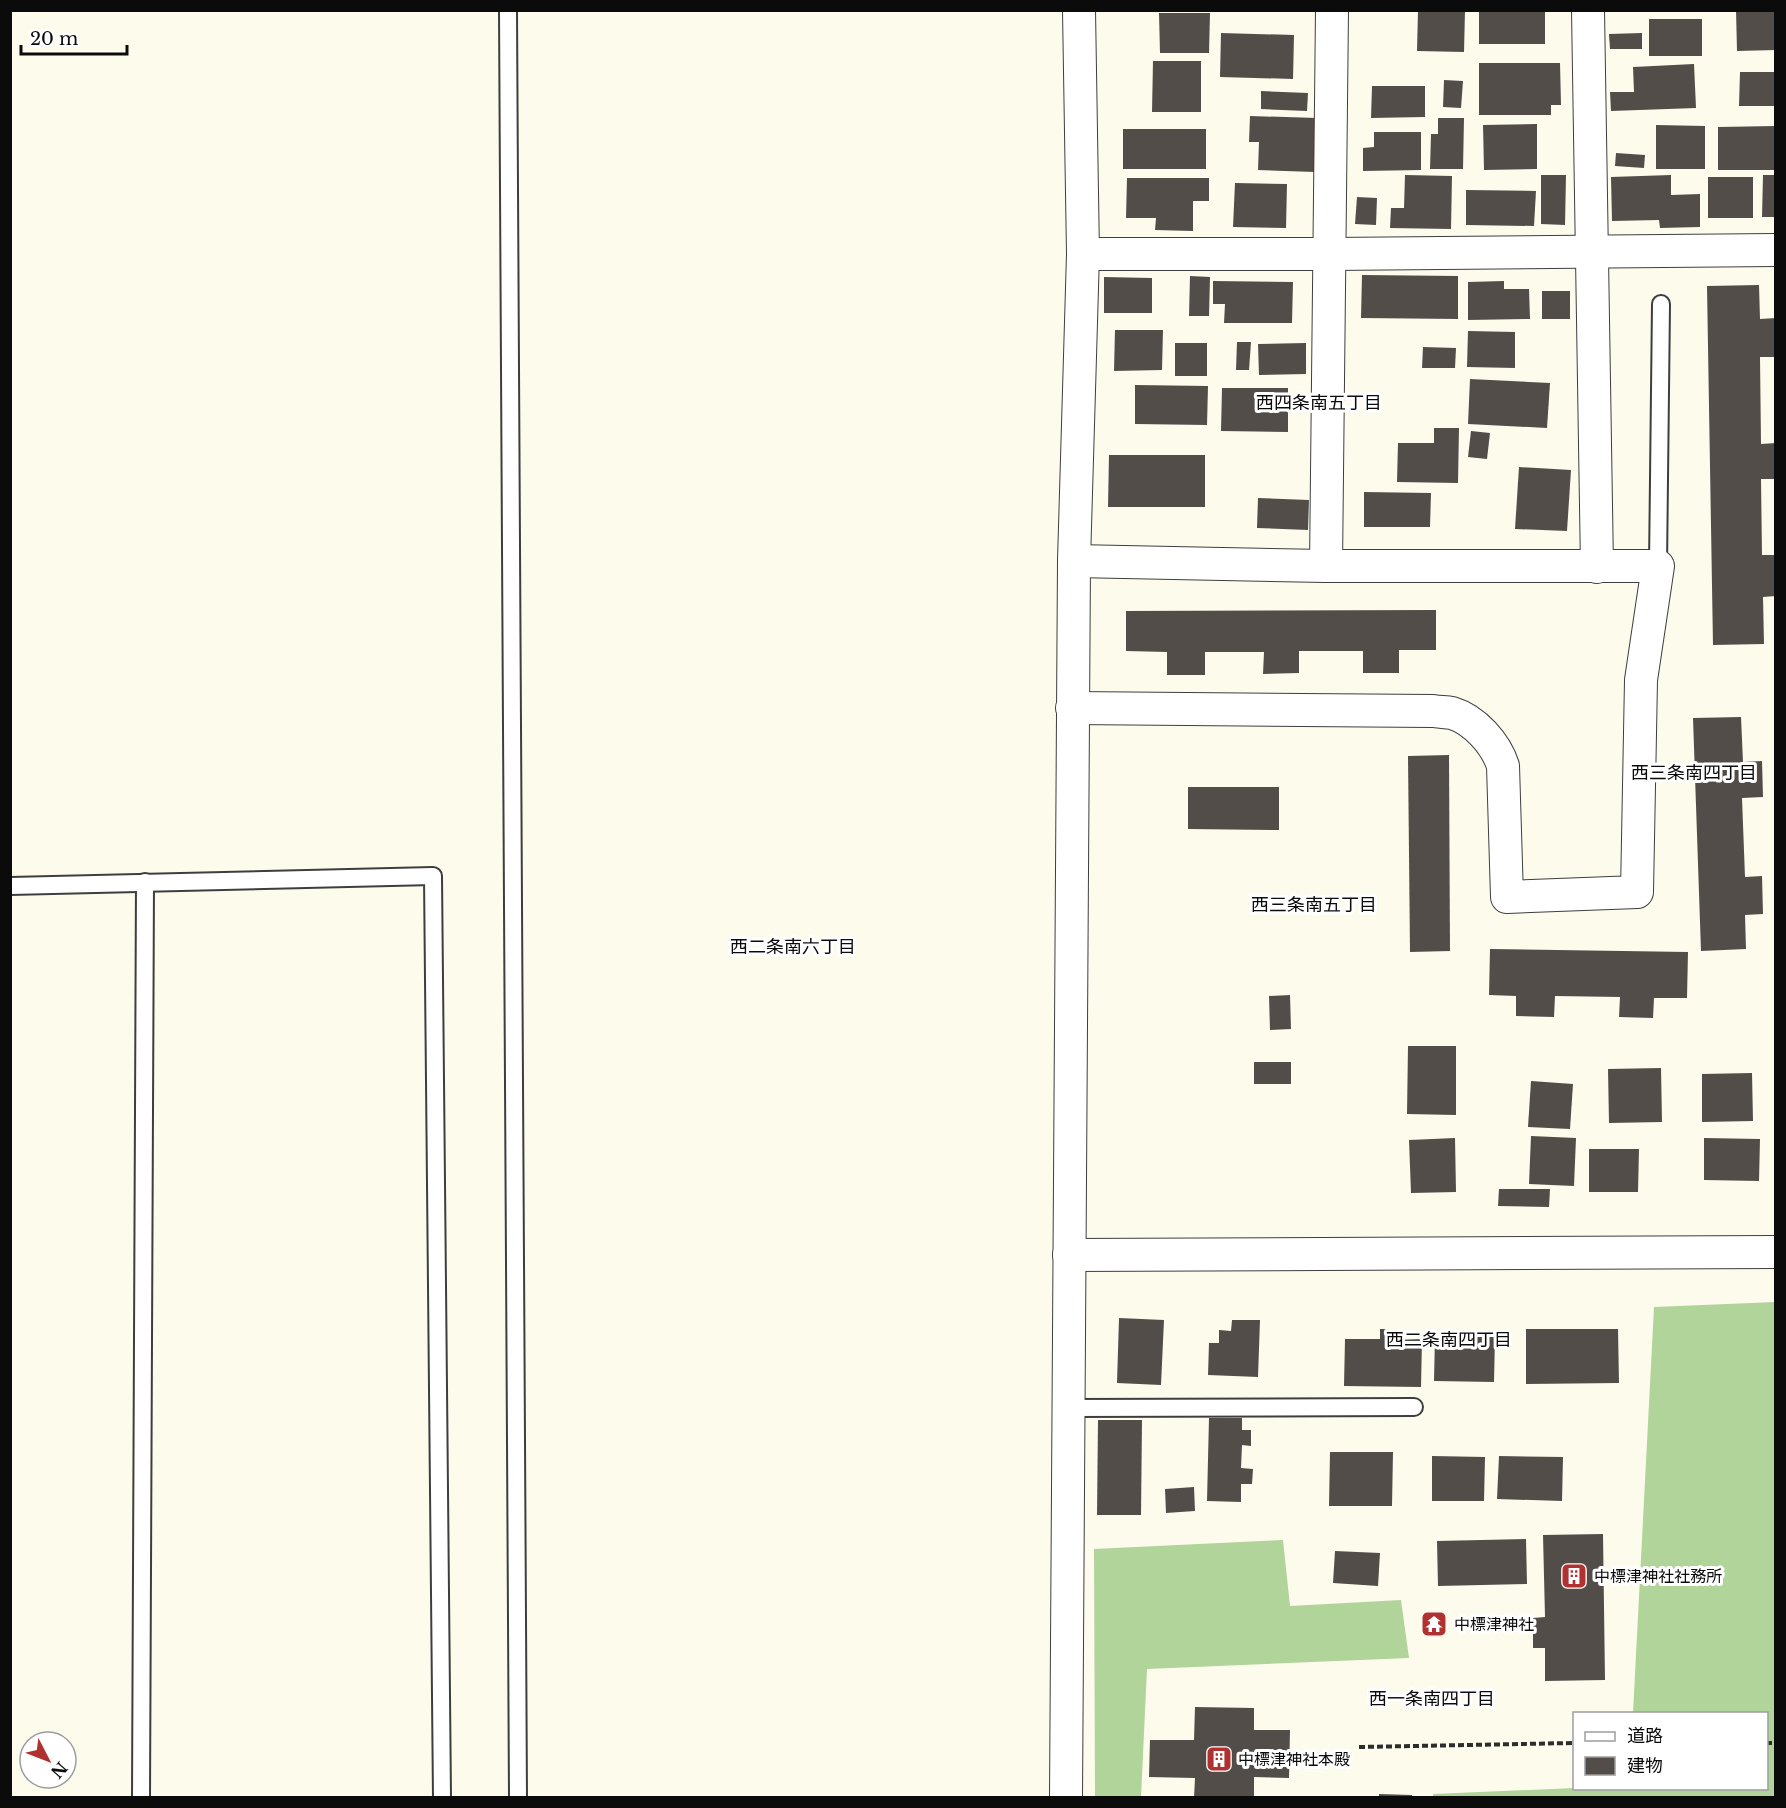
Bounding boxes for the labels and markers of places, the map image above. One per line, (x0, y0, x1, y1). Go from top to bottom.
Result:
building icon: 中標津神社社務所 (1559, 1561, 1589, 1591)
place label: 中標津神社社務所 (1594, 1566, 1722, 1586)
temple icon: 中標津神社 (1419, 1609, 1449, 1639)
place label: 中標津神社 (1454, 1614, 1534, 1634)
building icon: 中標津神社本殿 (1204, 1744, 1234, 1774)
place label: 中標津神社本殿 (1238, 1749, 1350, 1769)

